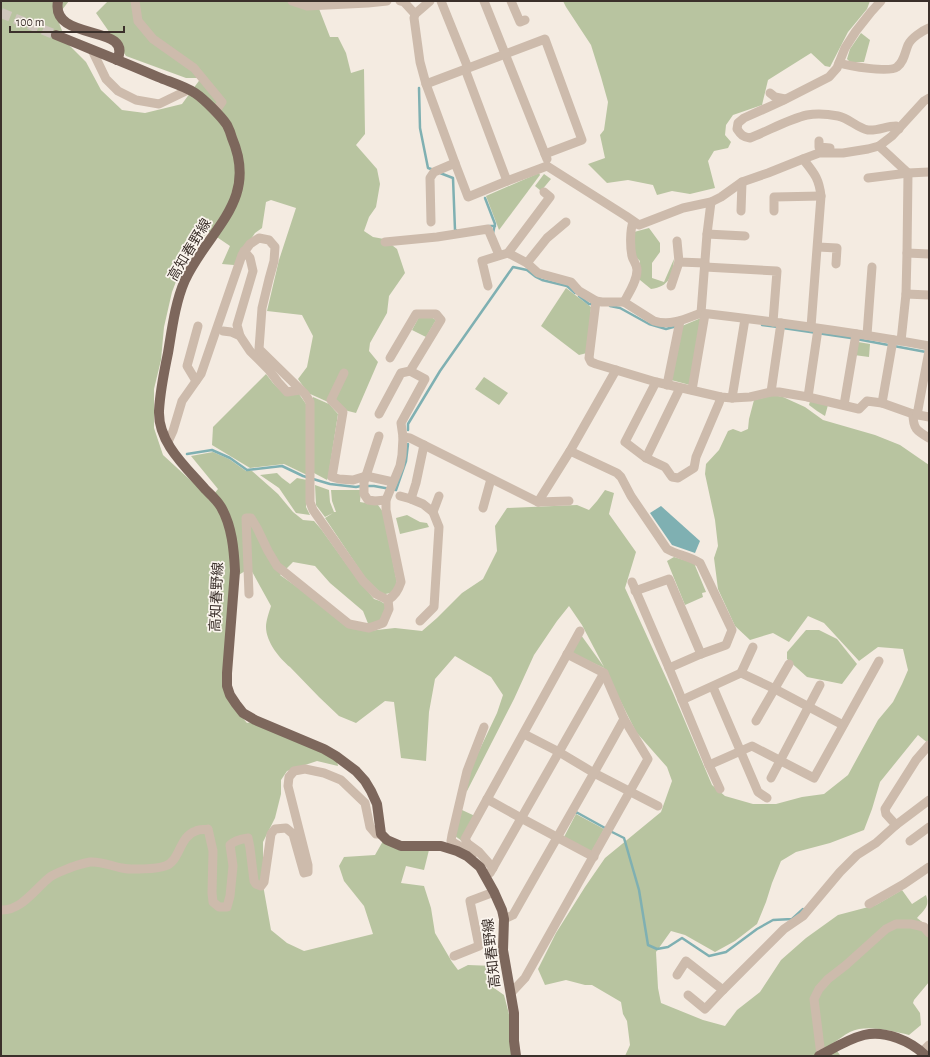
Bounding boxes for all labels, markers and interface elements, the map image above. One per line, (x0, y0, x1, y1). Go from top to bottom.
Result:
scale bar (10, 8, 124, 34)
text: 100 m (16, 16, 44, 28)
street label: 高知春野線 (165, 216, 214, 284)
street label: 高知春野線 (207, 562, 226, 632)
street label: 高知春野線 (480, 917, 503, 989)

